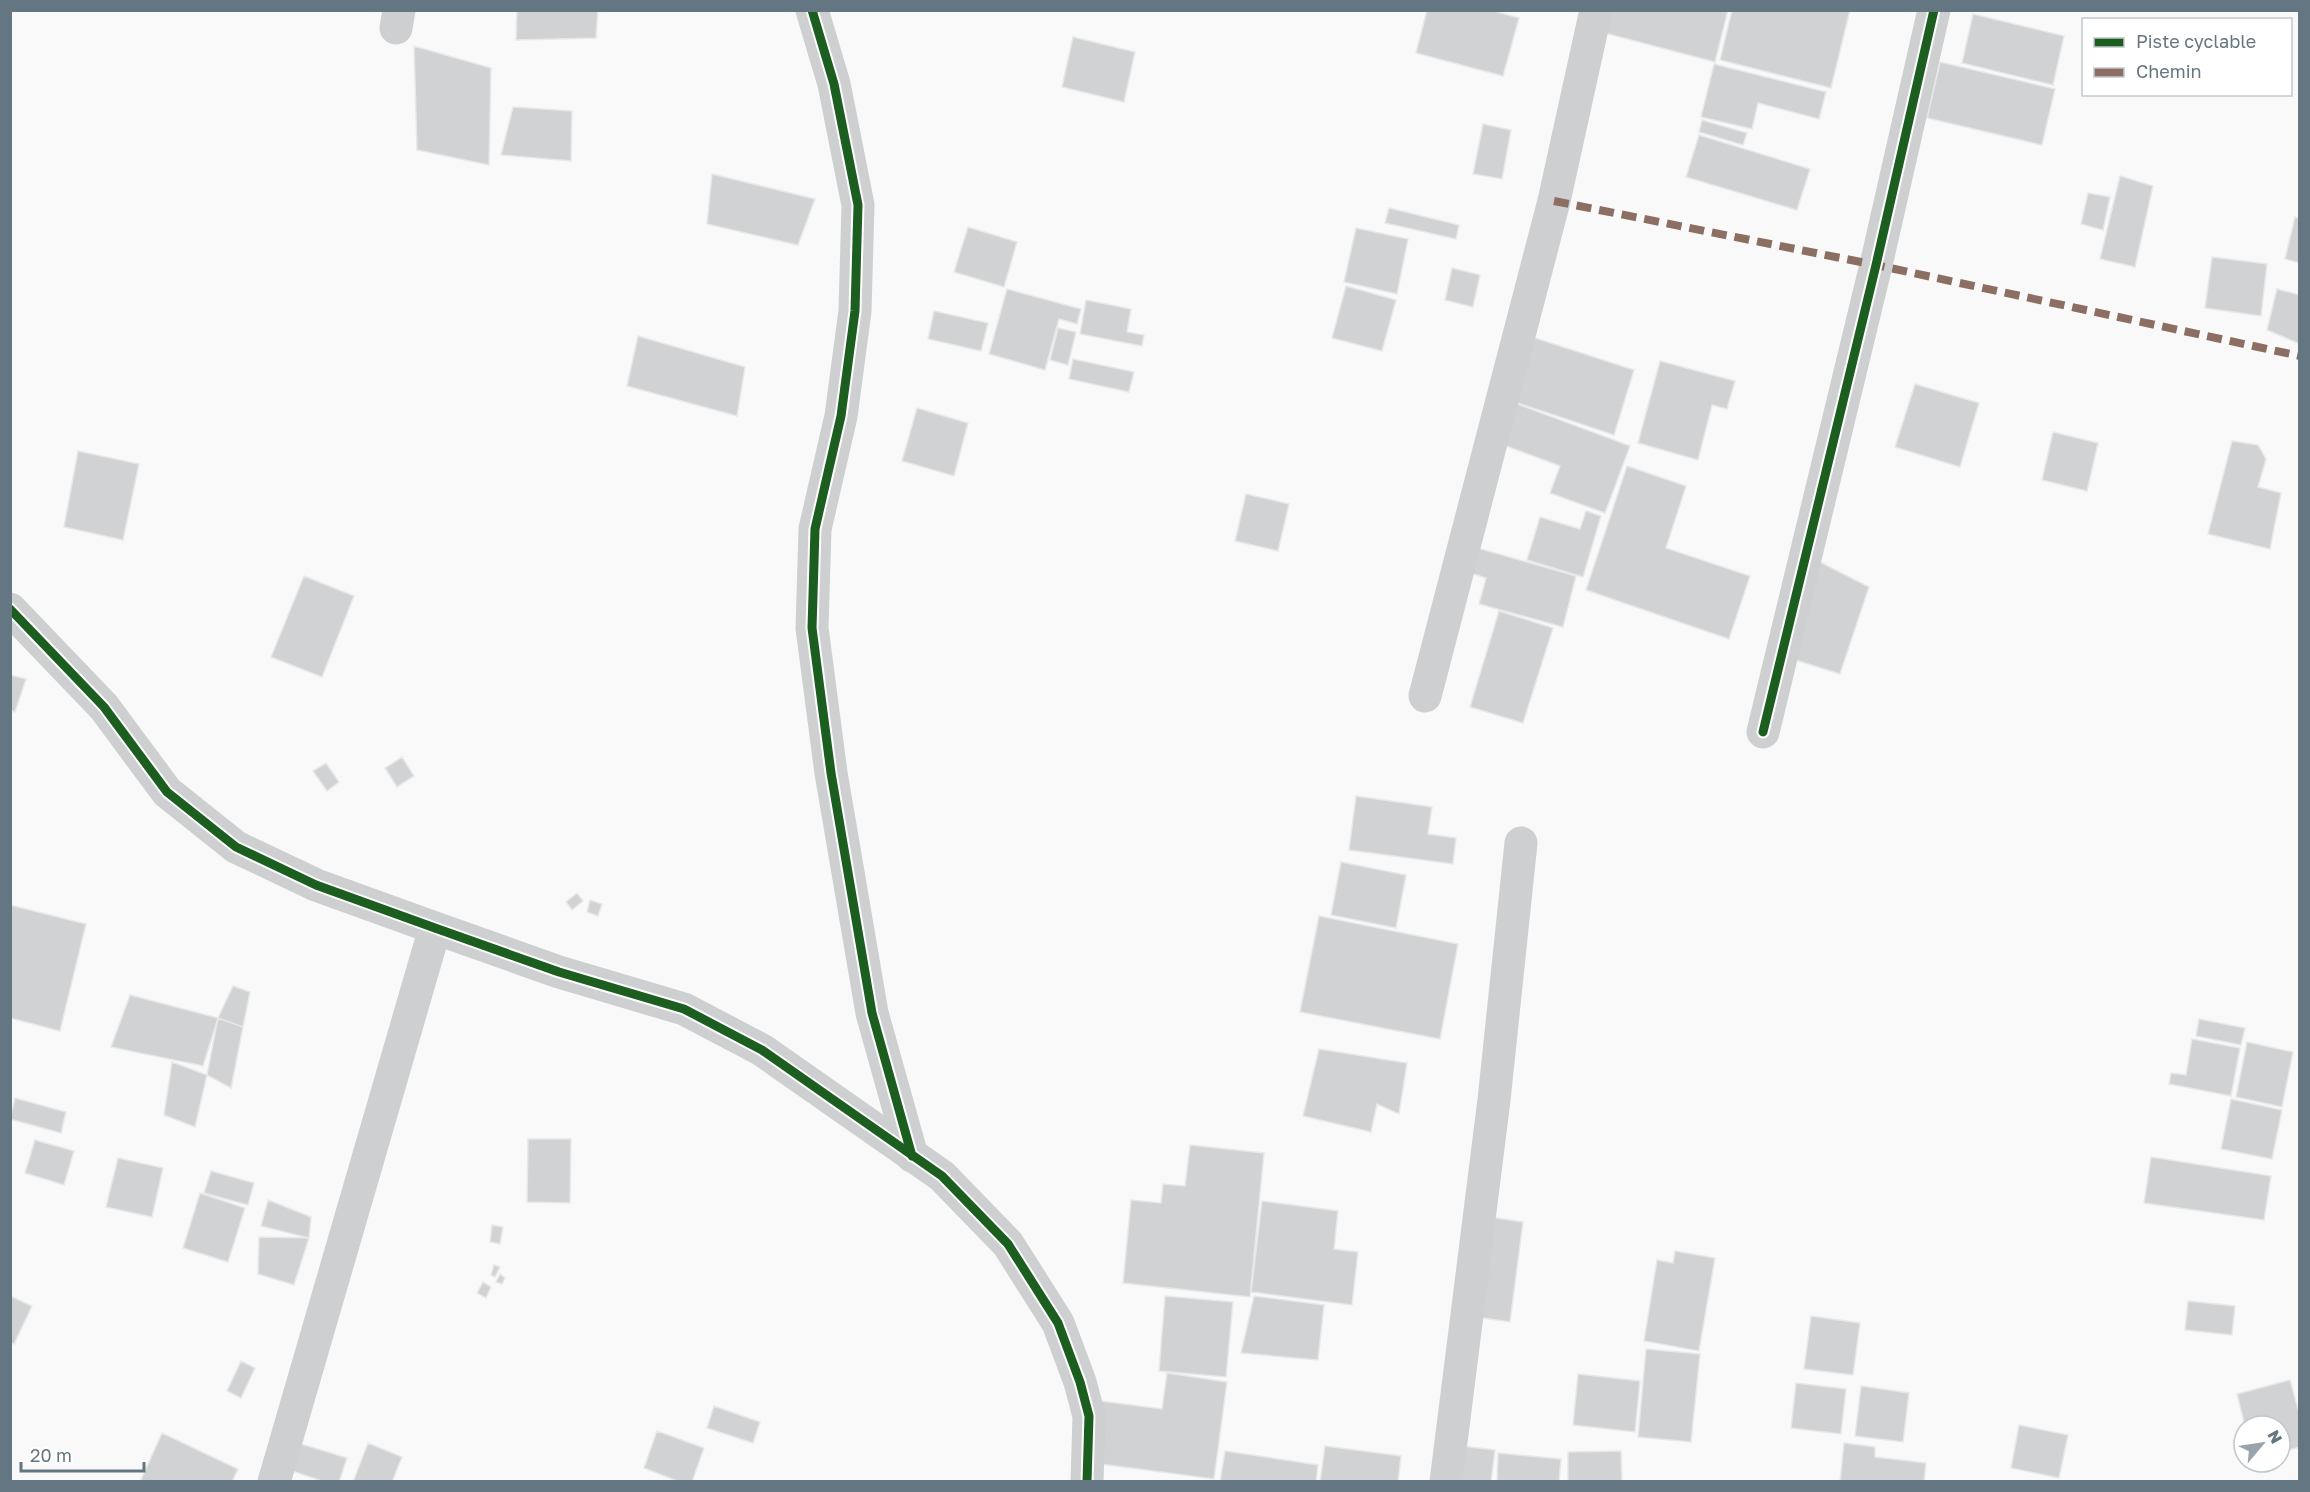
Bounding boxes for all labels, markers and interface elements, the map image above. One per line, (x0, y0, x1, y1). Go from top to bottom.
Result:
legend (2082, 18, 2292, 96)
text: Piste cyclable (2136, 30, 2256, 52)
text: Chemin (2136, 60, 2202, 82)
north arrow (2232, 1414, 2292, 1474)
text: N (2263, 1427, 2287, 1447)
scale bar (21, 1435, 144, 1473)
text: 20 m (30, 1444, 72, 1466)

